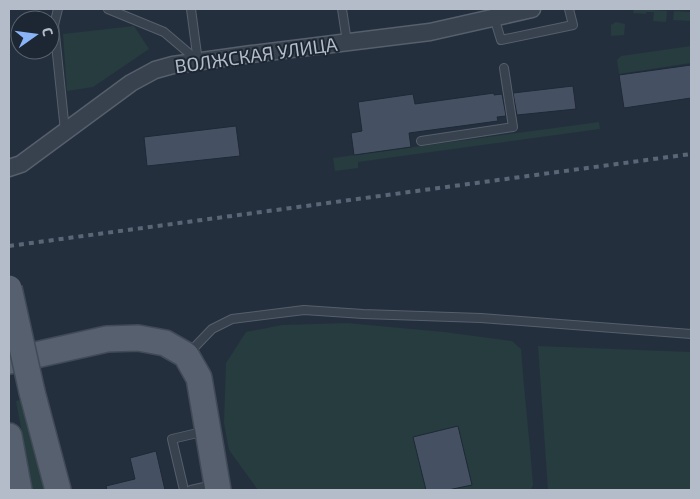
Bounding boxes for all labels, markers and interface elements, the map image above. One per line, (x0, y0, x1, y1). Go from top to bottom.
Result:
north arrow (10, 10, 60, 60)
text: С (39, 26, 57, 38)
street label: ВОЛЖСКАЯ УЛИЦА (173, 32, 339, 77)

